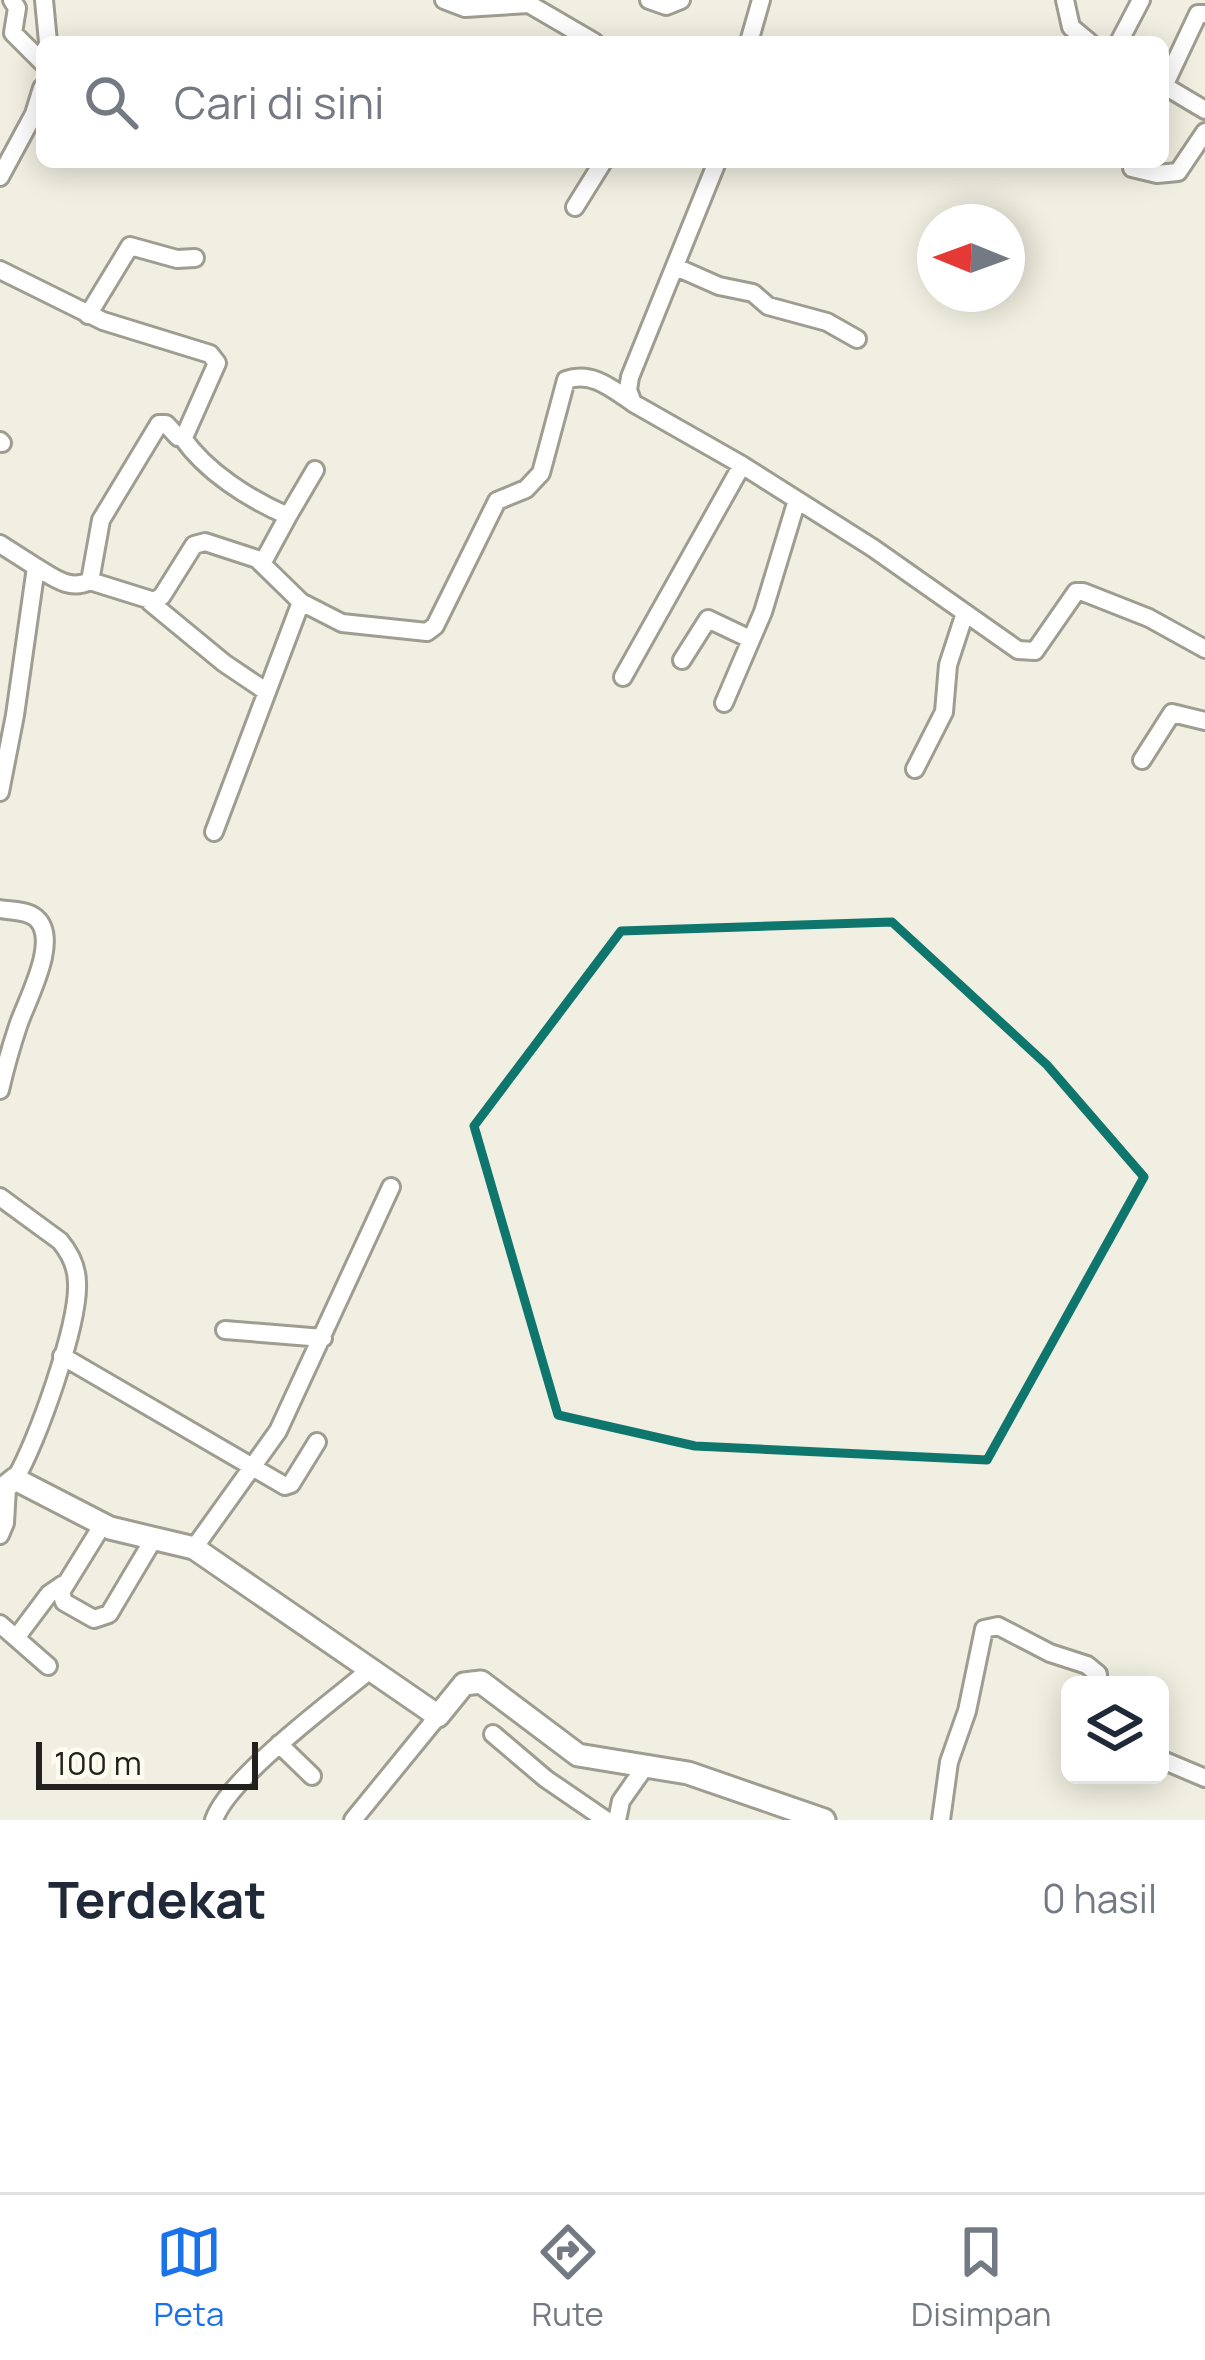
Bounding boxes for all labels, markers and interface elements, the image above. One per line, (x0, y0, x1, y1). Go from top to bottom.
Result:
search box (36, 36, 1169, 168)
icon: search (78, 69, 144, 135)
text: Cari di sini (174, 71, 384, 133)
north arrow (917, 204, 1025, 312)
map controls (1061, 1676, 1169, 1784)
button: layers (1061, 1676, 1169, 1784)
scale bar (36, 1736, 258, 1789)
text: 100 m (54, 1740, 142, 1785)
text: Terdekat (48, 1864, 266, 1933)
text: 0 hasil (1042, 1871, 1157, 1925)
tab: Peta (154, 2219, 224, 2336)
tab: Rute (532, 2219, 604, 2336)
tab: Disimpan (911, 2219, 1051, 2336)

